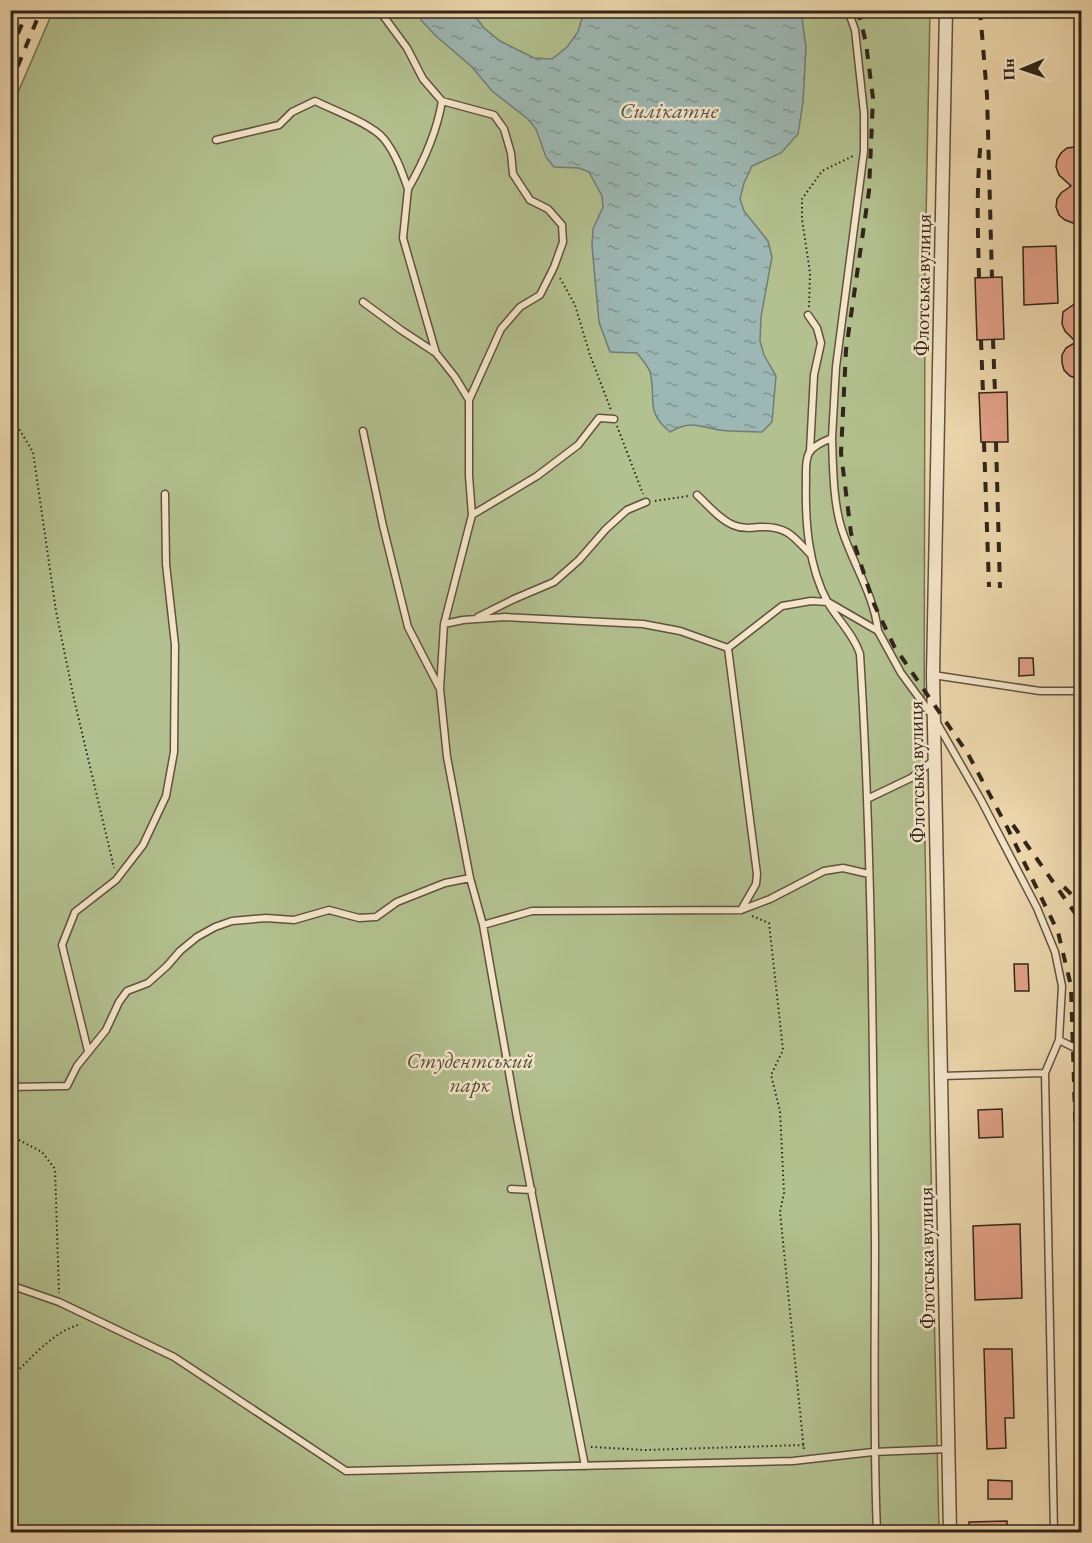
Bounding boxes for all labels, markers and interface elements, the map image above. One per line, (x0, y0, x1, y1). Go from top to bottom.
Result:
north arrow (993, 39, 1053, 99)
text: Пн (998, 58, 1019, 81)
water label: Силікатне (620, 96, 719, 125)
street label: Флотська вулиця (907, 214, 937, 356)
street label: Флотська вулиця (901, 701, 931, 843)
park label: Студентський парк (407, 1047, 534, 1098)
street label: Флотська вулиця (911, 1187, 941, 1329)

